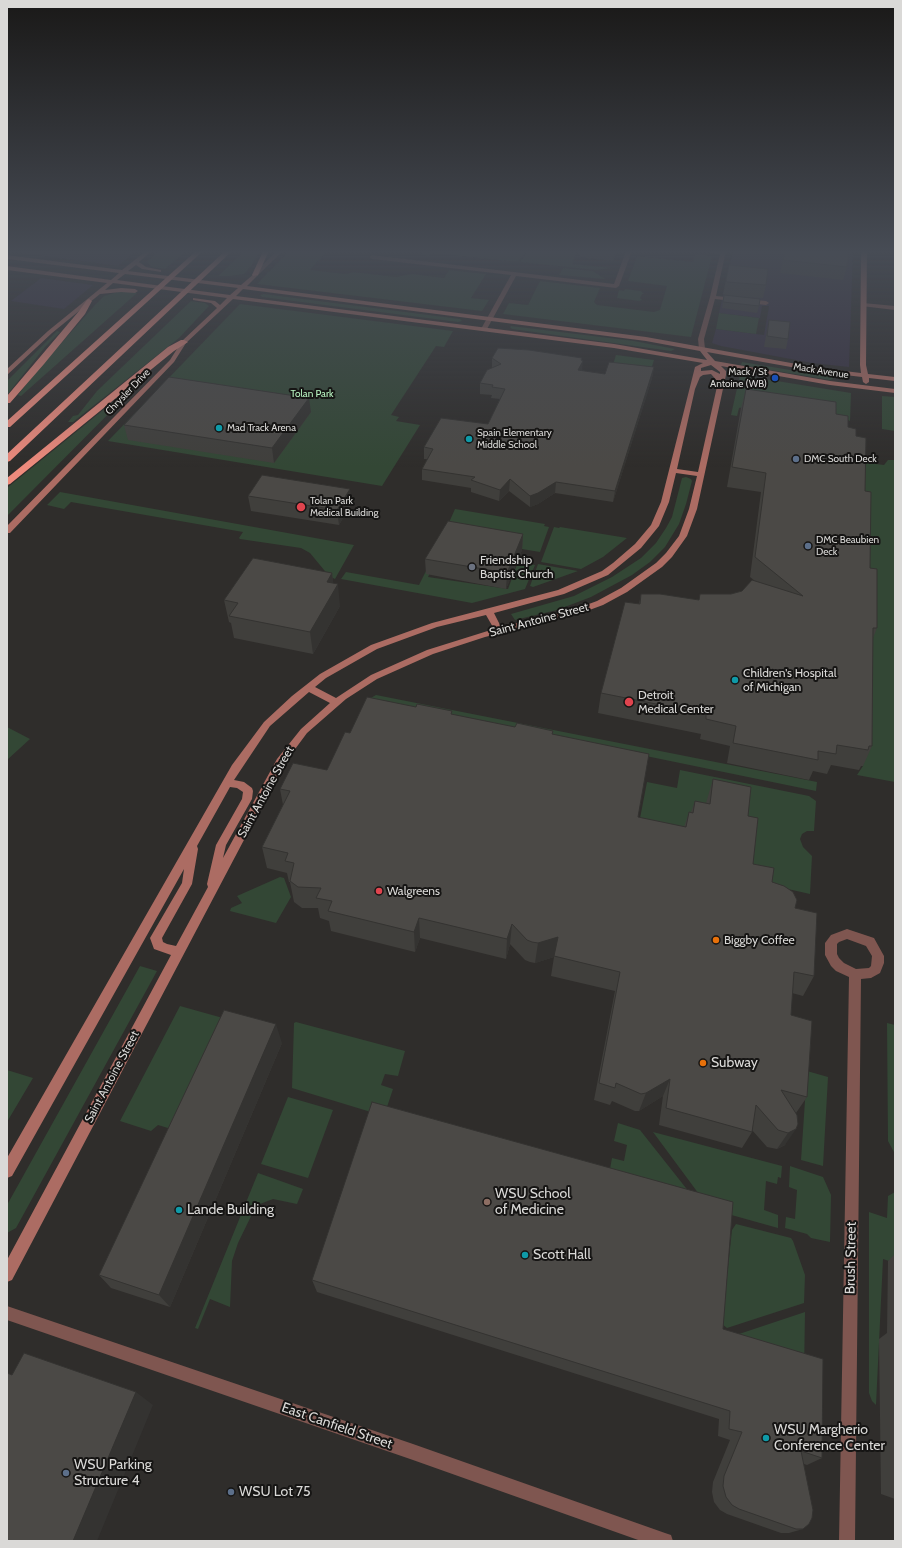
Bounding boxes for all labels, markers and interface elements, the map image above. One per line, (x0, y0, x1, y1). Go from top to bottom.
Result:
street label: Mack Avenue (792, 361, 850, 381)
place label: Mack / St Antoine (WB) (710, 366, 767, 390)
street label: Chrysler Drive (103, 367, 153, 417)
marker: Mack / St Antoine (WB) (770, 373, 780, 383)
park label: Tolan Park (290, 388, 334, 400)
place label: Mad Track Arena (227, 422, 296, 434)
marker: Mad Track Arena (214, 423, 224, 433)
place label: Spain Elementary Middle School (477, 427, 552, 450)
marker: Spain Elementary Middle School (464, 434, 474, 444)
place label: DMC South Deck (804, 453, 877, 465)
marker: DMC South Deck (791, 454, 801, 464)
place label: Tolan Park Medical Building (310, 495, 379, 518)
marker: Tolan Park Medical Building (295, 501, 307, 513)
place label: DMC Beaubien Deck (816, 534, 879, 558)
marker: DMC Beaubien Deck (803, 541, 813, 551)
place label: Friendship Baptist Church (480, 553, 554, 581)
marker: Friendship Baptist Church (467, 562, 477, 572)
street label: Saint Antoine Street (488, 600, 590, 640)
place label: Children's Hospital of Michigan (743, 666, 836, 694)
marker: Children's Hospital of Michigan (730, 675, 740, 685)
place label: Detroit Medical Center (638, 688, 714, 716)
marker: Detroit Medical Center (623, 696, 635, 708)
street label: Saint Antoine Street (235, 744, 297, 840)
place label: Walgreens (387, 884, 440, 898)
marker: Walgreens (374, 886, 384, 896)
place label: Biggby Coffee (724, 933, 795, 947)
marker: Biggby Coffee (711, 935, 721, 945)
street label: Saint Antoine Street (82, 1028, 142, 1126)
place label: Subway (711, 1055, 758, 1071)
marker: Subway (698, 1058, 708, 1068)
place label: WSU School of Medicine (495, 1186, 571, 1218)
marker: WSU School of Medicine (482, 1197, 492, 1207)
place label: Lande Building (187, 1202, 274, 1218)
marker: Lande Building (174, 1205, 184, 1215)
street label: Brush Street (842, 1222, 860, 1294)
place label: Scott Hall (533, 1247, 591, 1263)
marker: Scott Hall (520, 1250, 530, 1260)
street label: East Canfield Street (279, 1399, 395, 1453)
place label: WSU Margherio Conference Center (774, 1422, 885, 1454)
marker: WSU Margherio Conference Center (761, 1433, 771, 1443)
place label: WSU Parking Structure 4 (74, 1457, 152, 1490)
marker: WSU Parking Structure 4 (61, 1468, 71, 1478)
place label: WSU Lot 75 (239, 1484, 311, 1500)
marker: WSU Lot 75 (226, 1487, 236, 1497)

